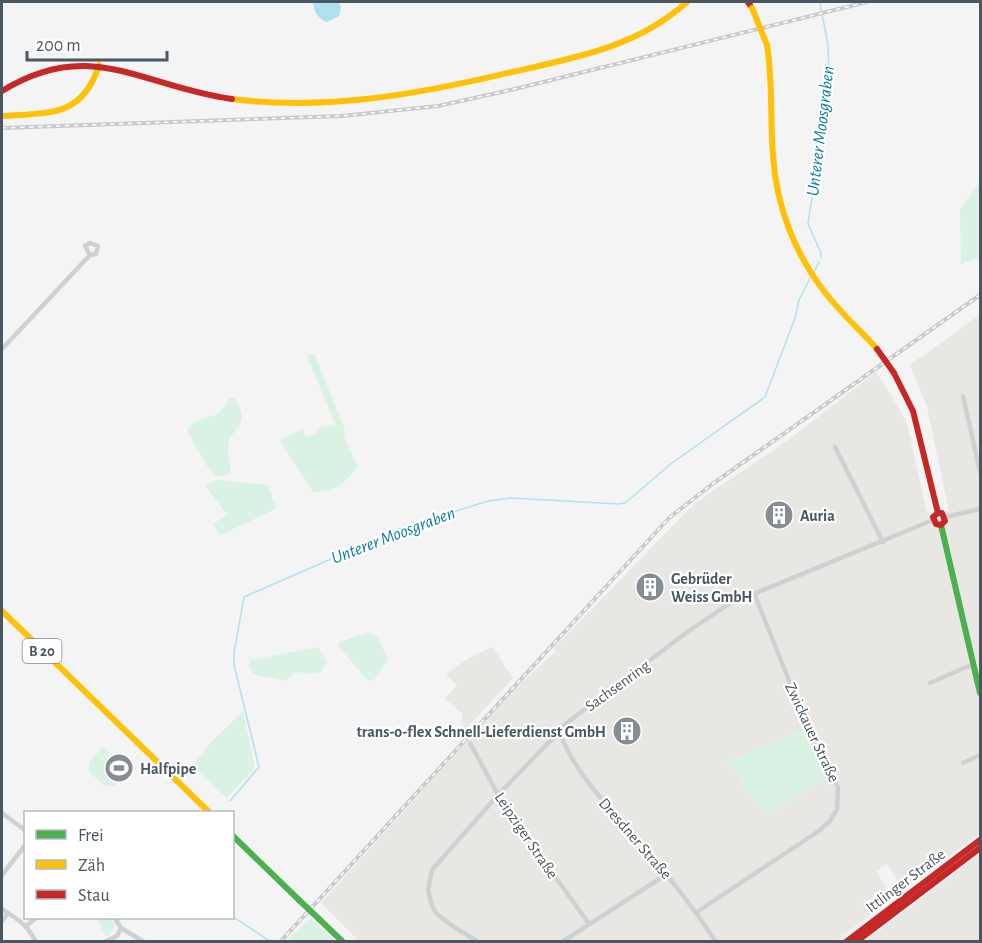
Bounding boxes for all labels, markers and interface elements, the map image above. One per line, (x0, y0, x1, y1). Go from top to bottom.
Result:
scale bar (27, 24, 166, 62)
text: 200 m (36, 37, 81, 55)
water label: Unterer Moosgraben (804, 65, 838, 197)
building icon: Auria (763, 499, 795, 531)
water label: Unterer Moosgraben (329, 504, 458, 568)
place label: Auria (800, 508, 835, 524)
building icon: Gebrüder Weiss GmbH (634, 571, 666, 603)
place label: Gebrüder Weiss GmbH (671, 571, 752, 605)
road number: B 20 (22, 639, 62, 663)
street label: Sachsenring (582, 657, 653, 714)
street label: Zwickauer Straße (782, 680, 842, 785)
building icon: trans-o-flex Schnell-Lieferdienst GmbH (611, 715, 643, 747)
place label: trans-o-flex Schnell-Lieferdienst GmbH (356, 724, 606, 740)
sports icon: Halfpipe (103, 752, 135, 784)
place label: Halfpipe (140, 761, 197, 777)
street label: Leipziger Straße (491, 789, 561, 882)
street label: Dresdner Straße (596, 795, 675, 882)
legend (24, 811, 234, 919)
text: Frei (78, 827, 104, 845)
street label: Ittlinger Straße (863, 846, 948, 916)
text: Zäh (78, 857, 105, 875)
text: Stau (78, 887, 110, 905)

